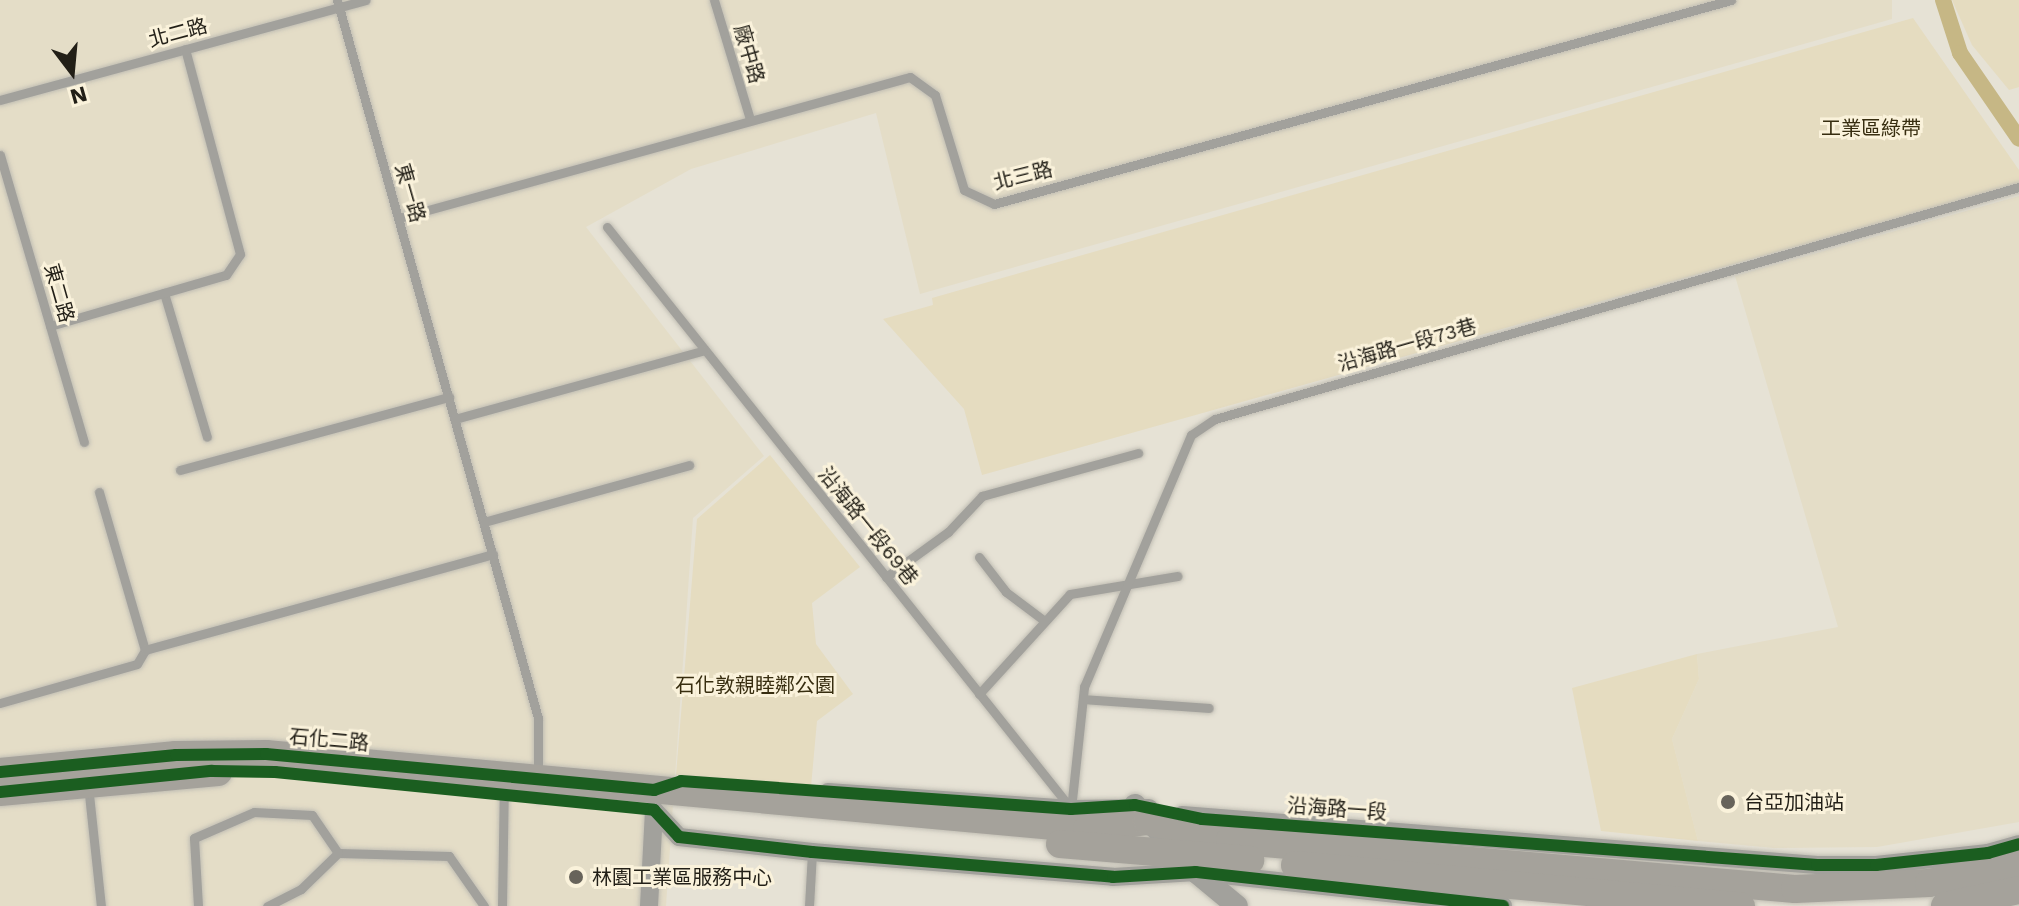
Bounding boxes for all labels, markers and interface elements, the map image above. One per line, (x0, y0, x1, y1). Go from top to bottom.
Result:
street label: 北二路 (146, 14, 210, 52)
street label: 廠中路 (729, 22, 769, 86)
north arrow (32, 32, 112, 112)
text: N (67, 81, 90, 110)
park label: 工業區綠帶 (1821, 116, 1921, 140)
street label: 北三路 (991, 157, 1055, 195)
street label: 東一路 (390, 161, 430, 225)
street label: 東二路 (39, 261, 79, 325)
street label: 沿海路一段73巷 (1335, 314, 1479, 376)
street label: 沿海路一段69巷 (813, 462, 923, 590)
park label: 石化敦親睦鄰公園 (675, 673, 835, 697)
street label: 石化二路 (288, 725, 370, 755)
place label: 台亞加油站 (1744, 790, 1844, 814)
marker: 台亞加油站 (1719, 793, 1737, 811)
street label: 沿海路一段 (1286, 794, 1388, 824)
place label: 林園工業區服務中心 (592, 865, 772, 889)
marker: 林園工業區服務中心 (567, 868, 585, 886)

